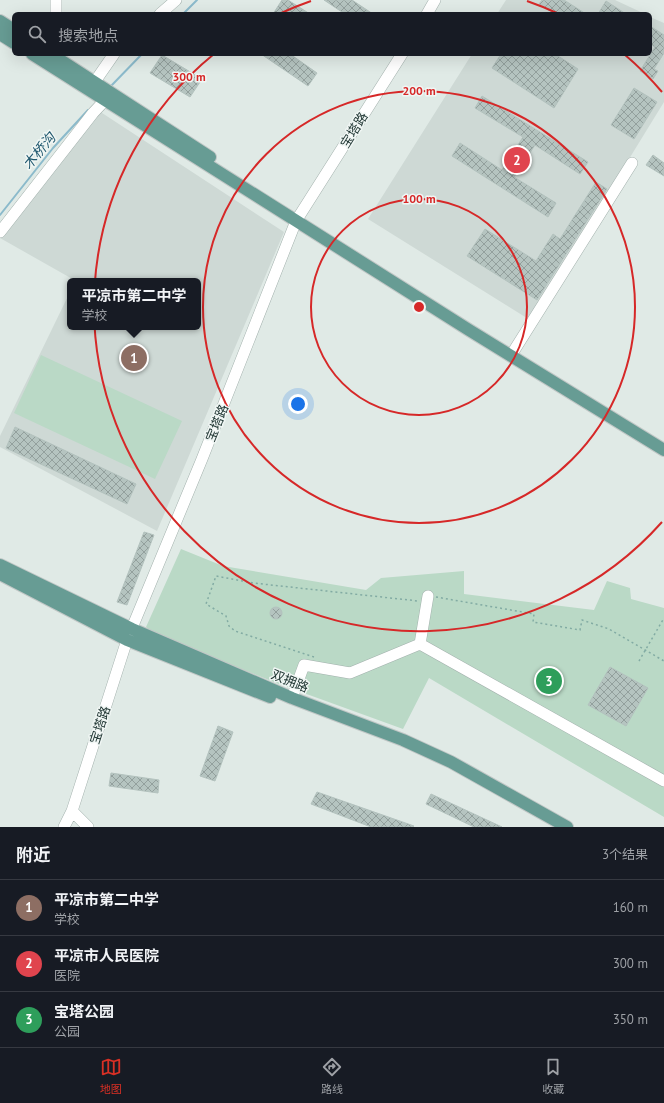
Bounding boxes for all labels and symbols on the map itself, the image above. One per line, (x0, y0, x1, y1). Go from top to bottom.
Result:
text: 300 m (172, 69, 206, 84)
text: 200 m (402, 83, 436, 98)
street label: 宝塔路 (336, 109, 372, 151)
water label: 木桥沟 (19, 128, 61, 173)
pin: 2 (504, 145, 530, 175)
text: 100 m (402, 191, 436, 206)
centre of rings (412, 300, 426, 314)
pin: 1 (121, 343, 147, 373)
your location (288, 394, 308, 414)
street label: 宝塔路 (202, 402, 232, 444)
street label: 双拥路 (269, 666, 311, 696)
pin: 3 (536, 666, 562, 696)
street label: 宝塔路 (86, 704, 114, 746)

